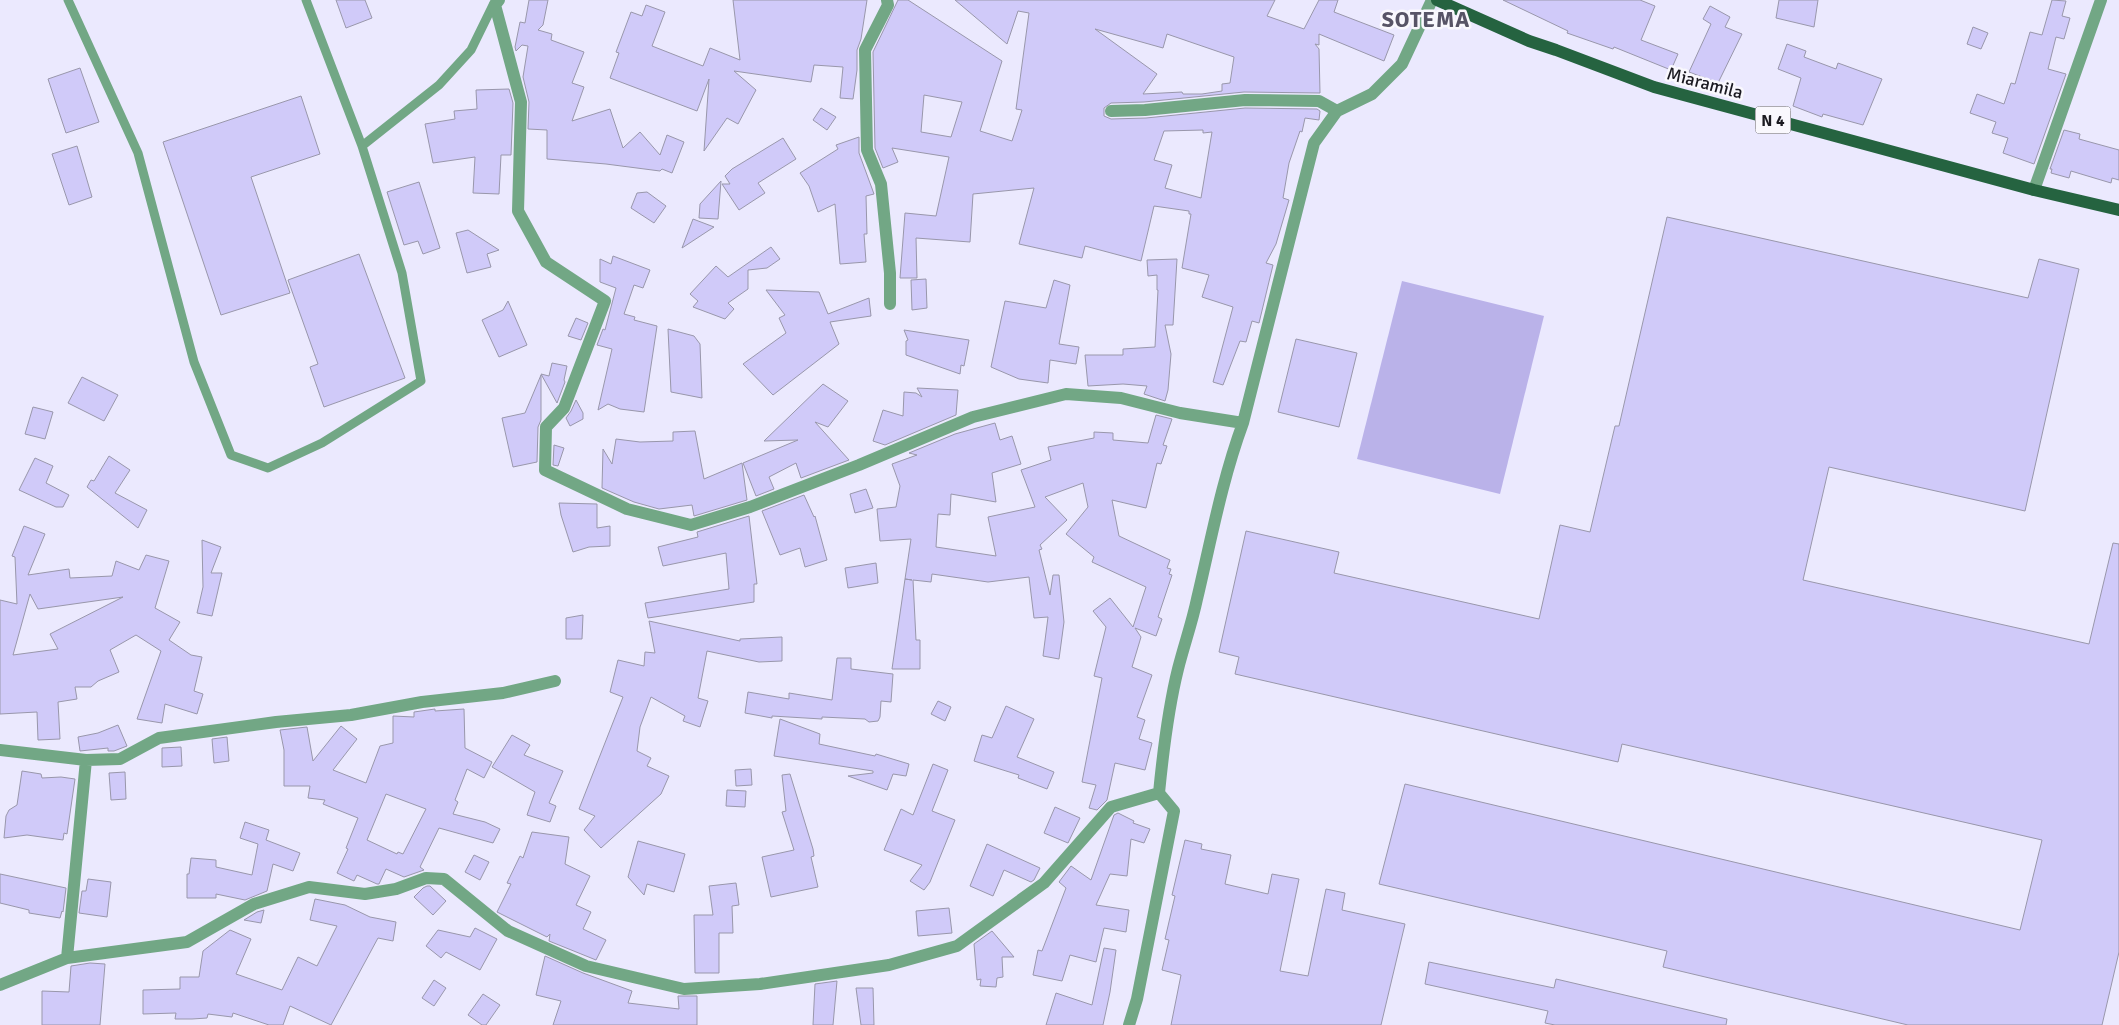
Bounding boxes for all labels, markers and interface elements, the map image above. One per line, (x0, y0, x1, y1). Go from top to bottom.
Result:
district label: SOTEMA (1382, 6, 1470, 33)
street label: Miaramila (1665, 62, 1745, 104)
road number: N 4 (1756, 106, 1790, 134)

